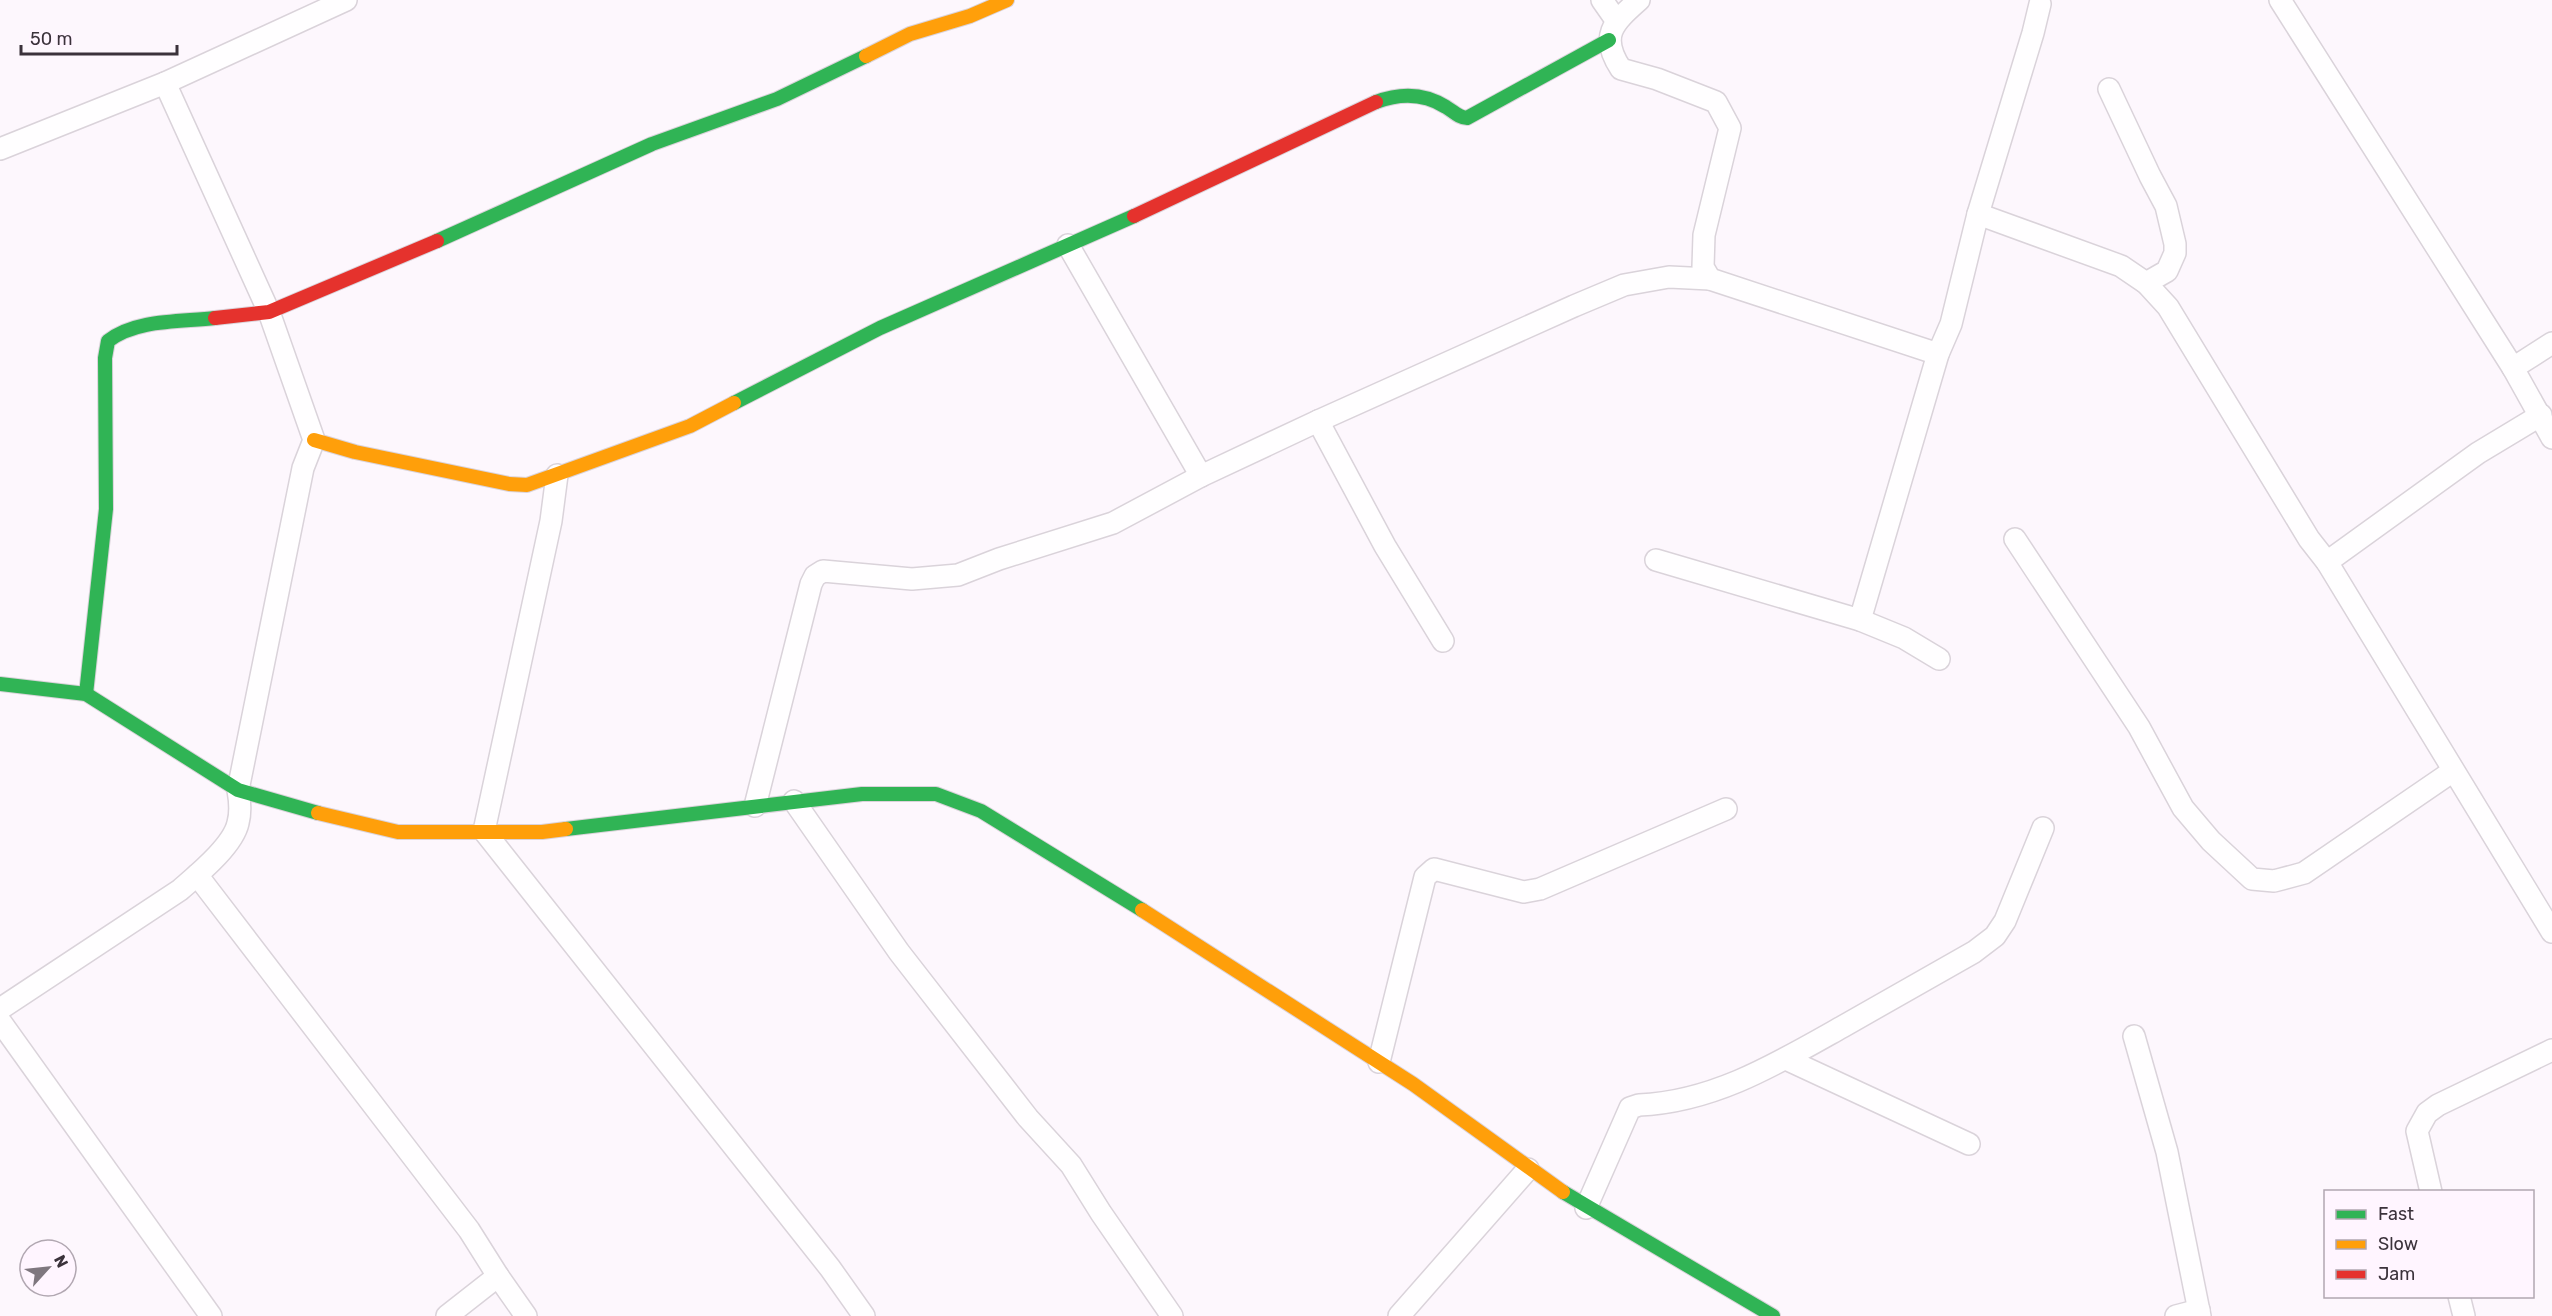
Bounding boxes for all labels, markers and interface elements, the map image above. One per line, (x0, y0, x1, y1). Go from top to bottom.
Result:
scale bar (21, 18, 177, 56)
text: 50 m (30, 28, 73, 50)
legend (2324, 1190, 2534, 1298)
text: Fast (2378, 1203, 2414, 1225)
text: Slow (2378, 1233, 2418, 1255)
north arrow (18, 1238, 78, 1298)
text: N (50, 1252, 72, 1271)
text: Jam (2378, 1263, 2415, 1285)

